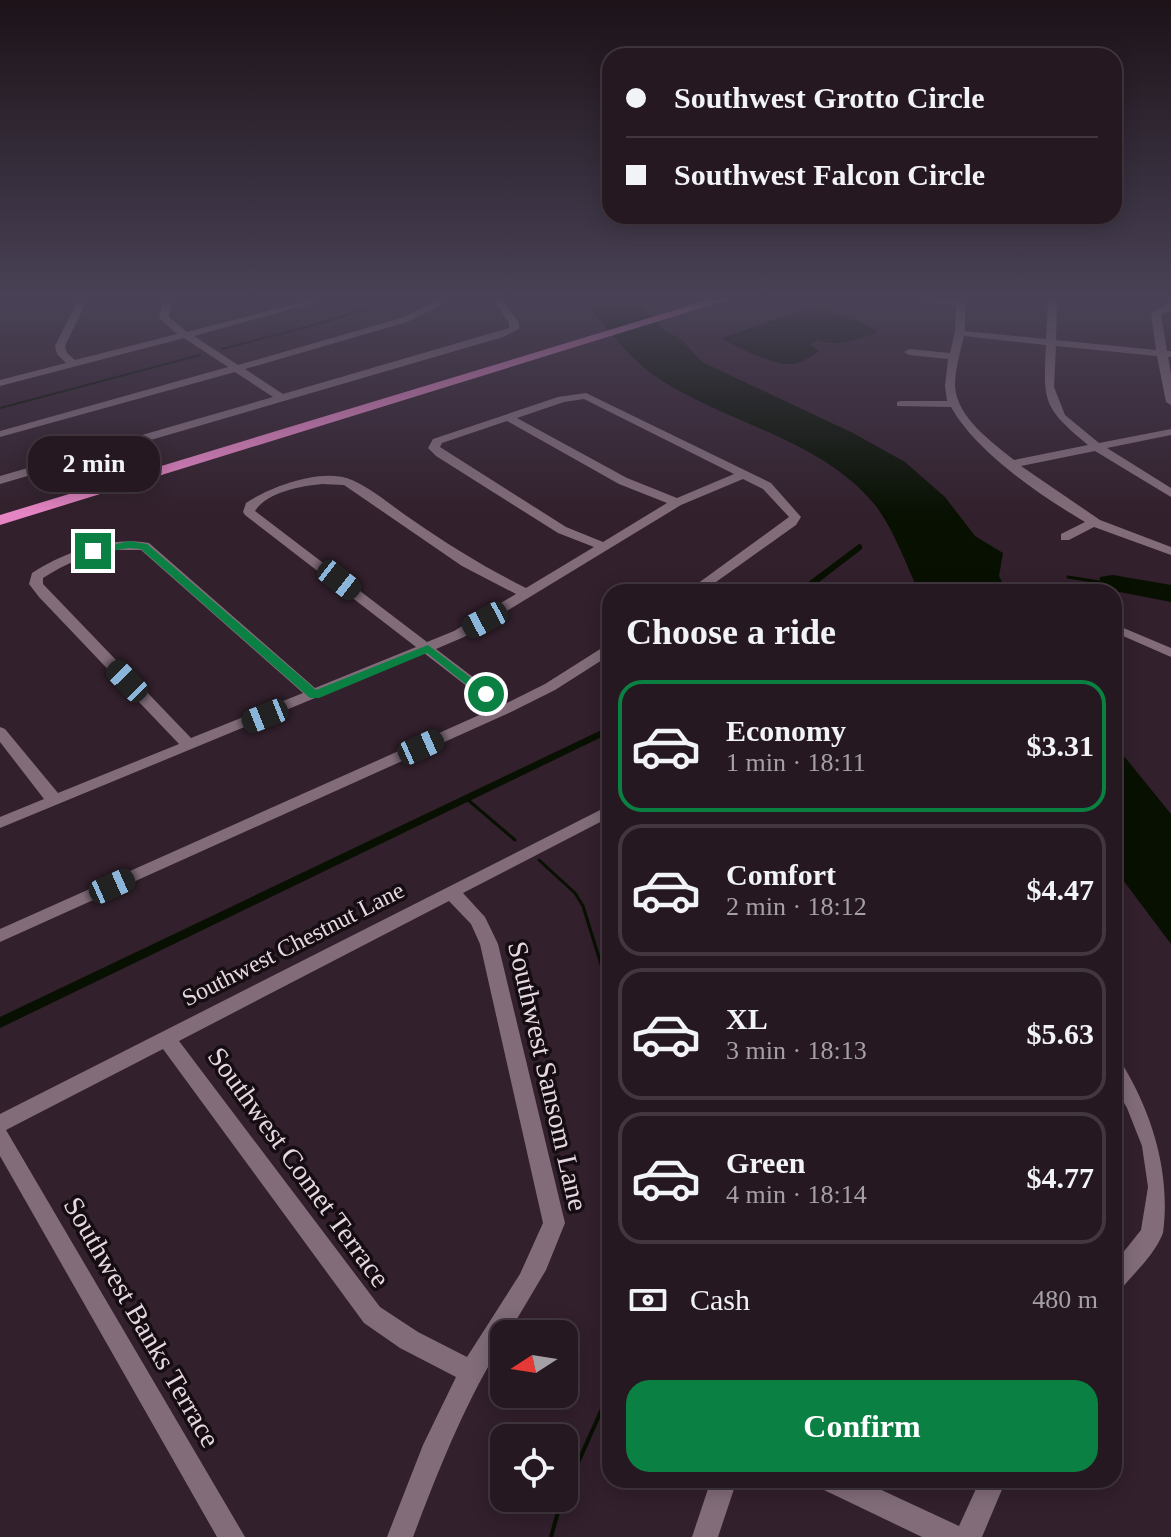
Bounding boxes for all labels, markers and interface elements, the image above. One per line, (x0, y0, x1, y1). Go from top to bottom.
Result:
text: Southwest Grotto Circle (674, 81, 985, 114)
text: Southwest Falcon Circle (674, 158, 985, 191)
callout: 2 min (27, 435, 159, 491)
text: 2 min (63, 449, 125, 478)
route end (75, 533, 111, 569)
car (313, 556, 365, 604)
car (458, 598, 512, 642)
text: Choose a ride (626, 612, 836, 652)
car (102, 655, 152, 707)
route start (468, 676, 504, 712)
car (238, 696, 292, 736)
icon: car (630, 710, 702, 782)
text: Economy (726, 714, 846, 747)
car (394, 726, 448, 768)
text: $3.31 (1027, 729, 1094, 762)
text: 1 min · 18:11 (726, 748, 866, 777)
icon: car (630, 854, 702, 926)
text: Comfort (726, 858, 836, 891)
car (85, 865, 139, 907)
text: $4.47 (1027, 873, 1094, 906)
street label: Southwest Chestnut Lane (178, 877, 408, 1011)
text: 2 min · 18:12 (726, 892, 867, 921)
street label: Southwest Sansom Lane (502, 938, 594, 1214)
icon: car (630, 998, 702, 1070)
text: XL (726, 1002, 768, 1035)
text: $5.63 (1027, 1017, 1094, 1050)
text: 3 min · 18:13 (726, 1036, 867, 1065)
street label: Southwest Comet Terrace (202, 1041, 396, 1293)
icon: car (630, 1142, 702, 1214)
text: Green (726, 1146, 805, 1179)
text: $4.77 (1027, 1161, 1094, 1194)
text: 4 min · 18:14 (726, 1180, 867, 1209)
street label: Southwest Banks Terrace (58, 1191, 226, 1453)
icon: cash (626, 1278, 670, 1322)
text: Cash (690, 1283, 750, 1316)
text: 480 m (1032, 1285, 1098, 1314)
north arrow (490, 1320, 578, 1408)
map controls (490, 1320, 578, 1512)
button: Confirm (626, 1380, 1098, 1472)
button: locate (490, 1424, 578, 1512)

